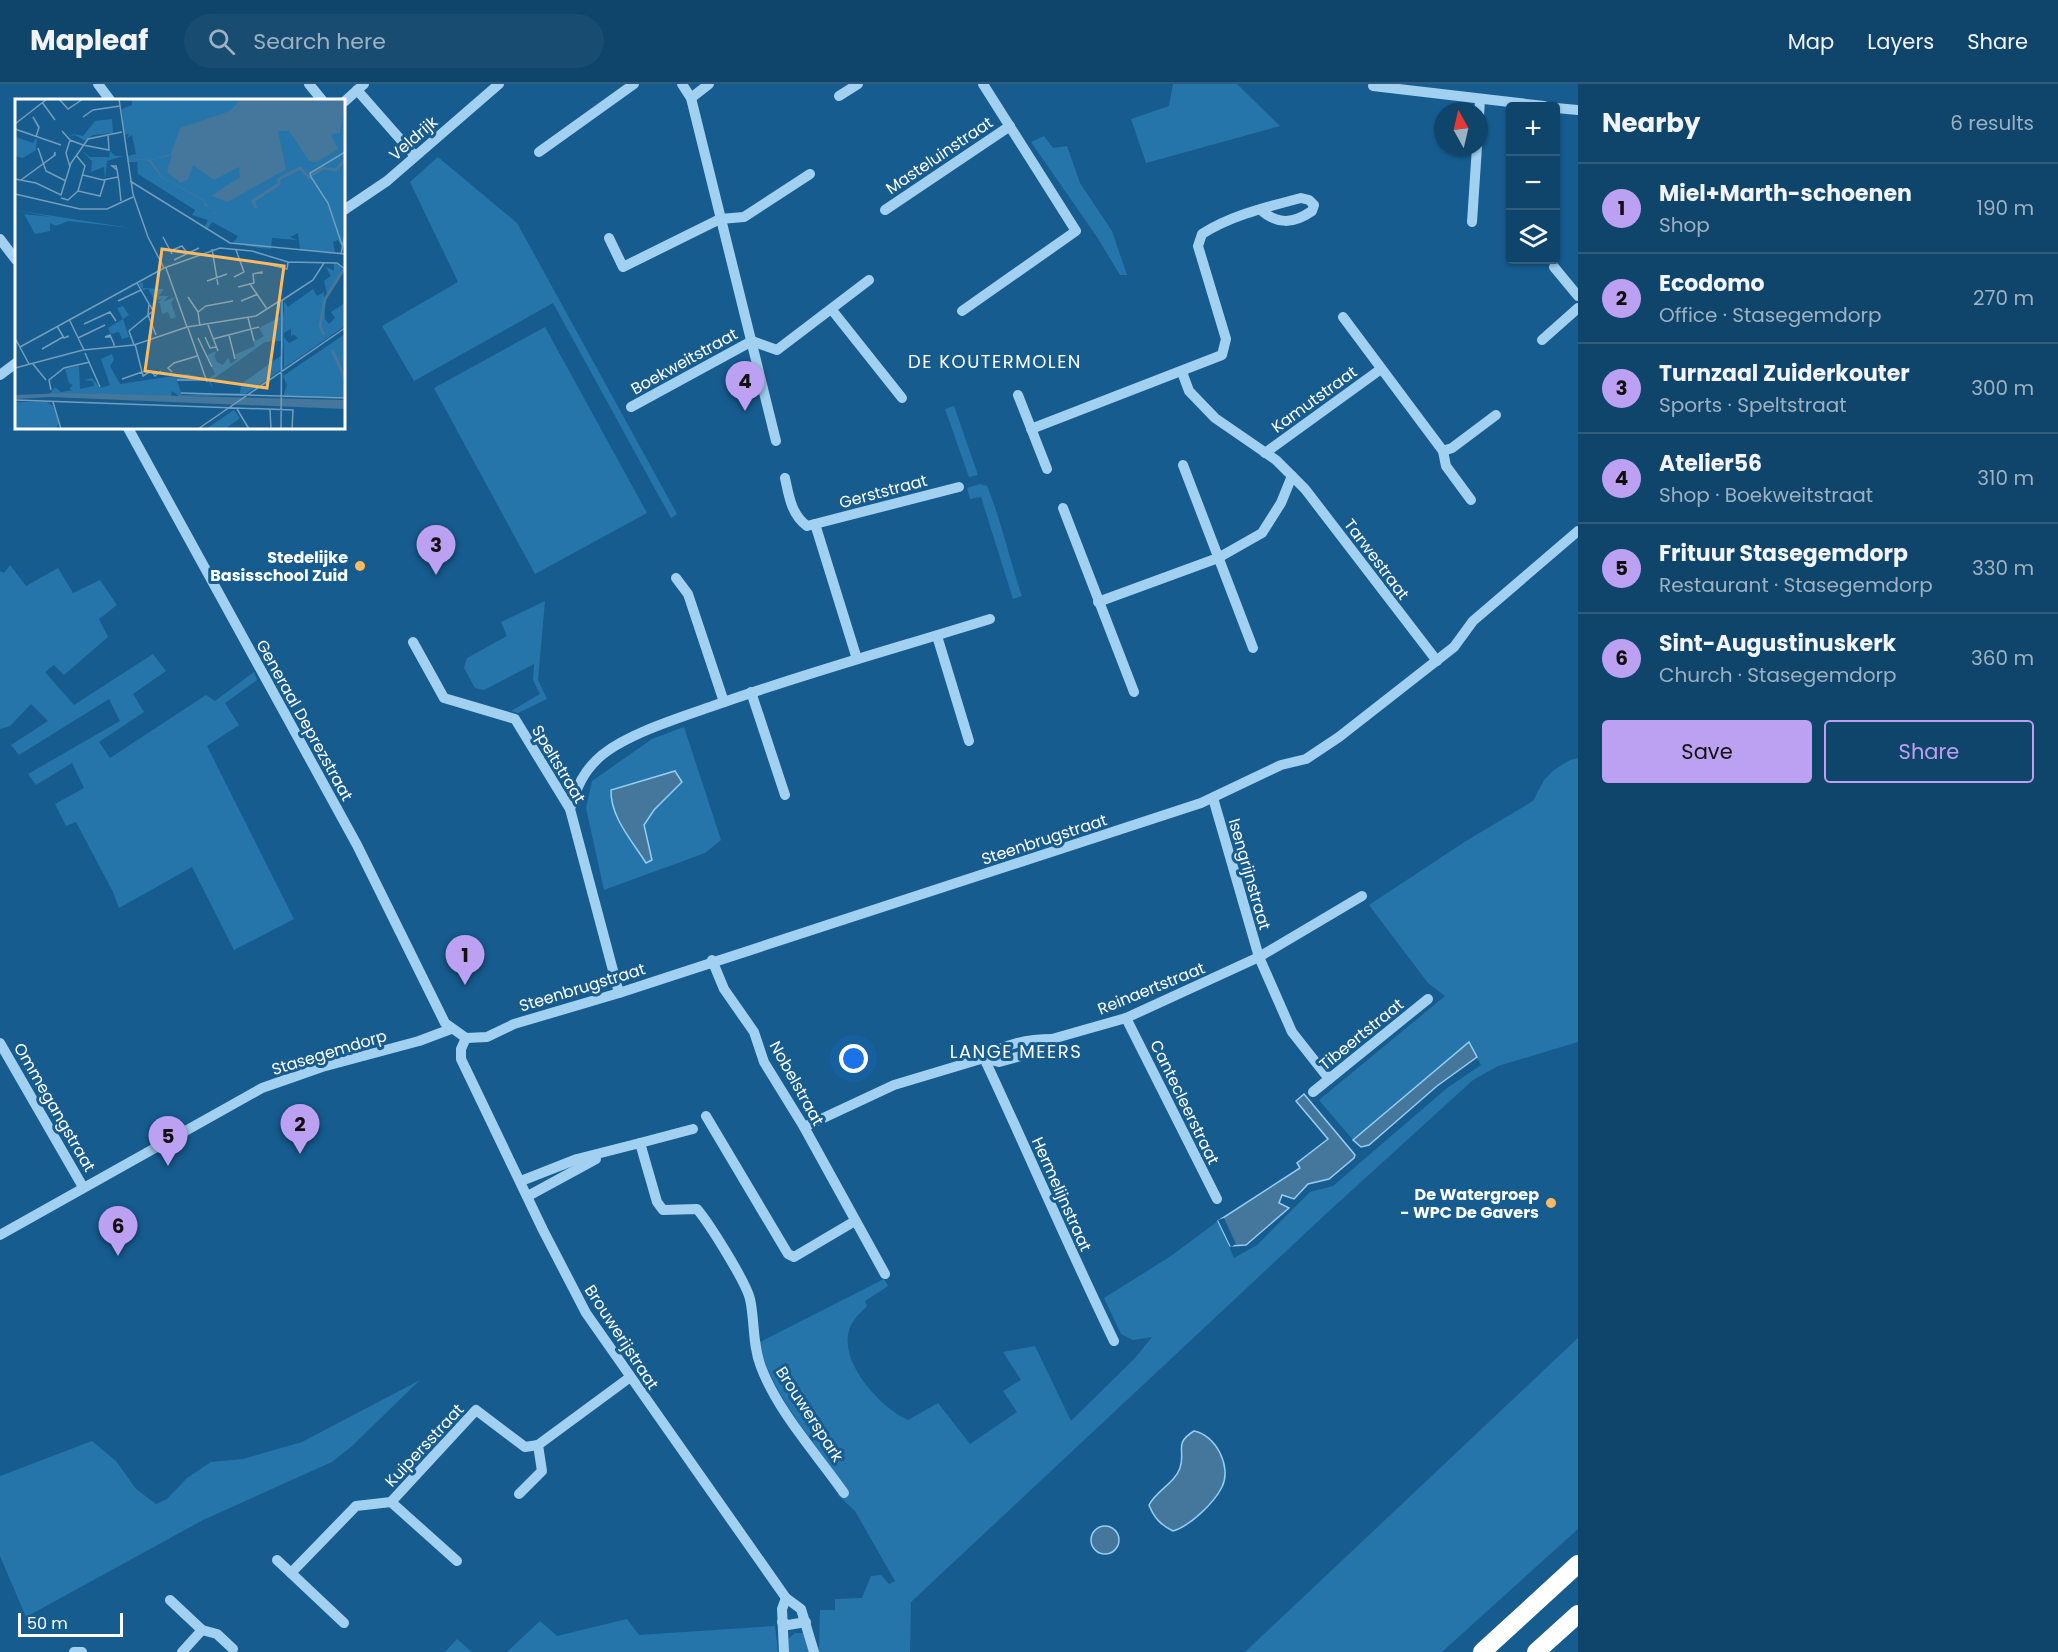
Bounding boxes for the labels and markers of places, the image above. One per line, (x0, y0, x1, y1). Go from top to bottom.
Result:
pin: 4 (726, 362, 764, 411)
pin: 3 (416, 526, 456, 575)
place label: Stedelijke Basisschool Zuid (210, 546, 348, 587)
marker: Stedelijke Basisschool Zuid (353, 559, 367, 573)
pin: 1 (446, 936, 484, 985)
pin: 2 (280, 1104, 320, 1154)
pin: 5 (148, 1116, 188, 1166)
place label: De Watergroep - WPC De Gavers (1400, 1183, 1539, 1224)
marker: De Watergroep - WPC De Gavers (1544, 1196, 1558, 1210)
pin: 6 (98, 1206, 138, 1256)

